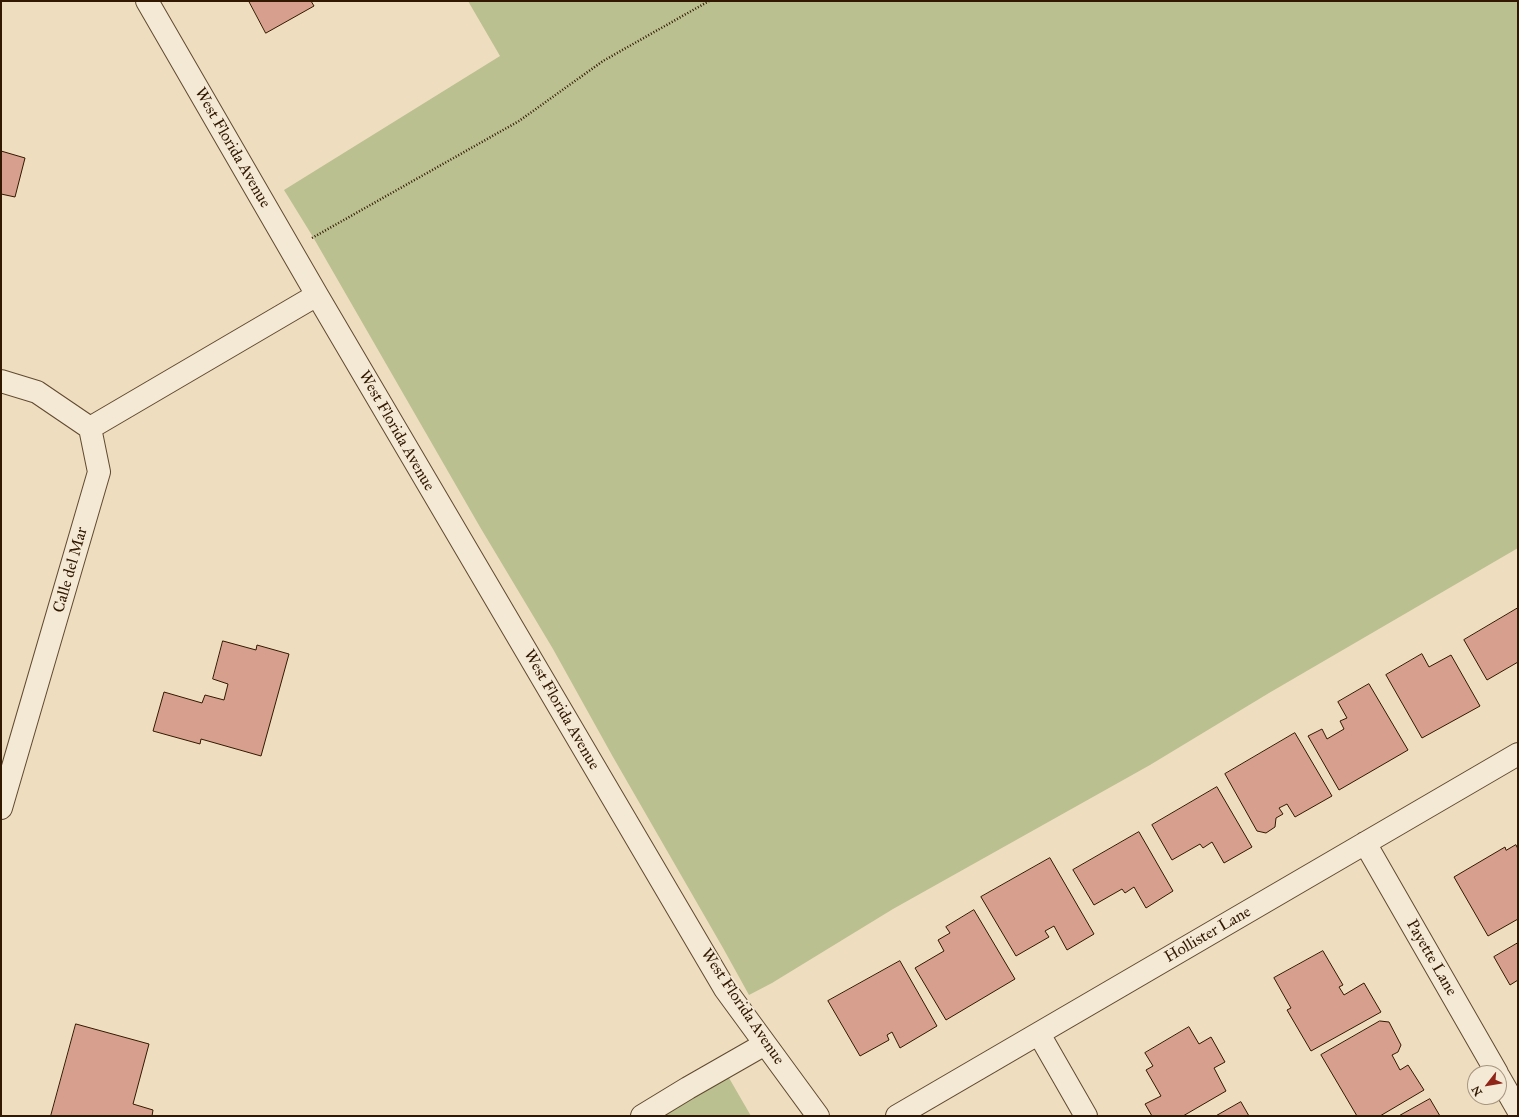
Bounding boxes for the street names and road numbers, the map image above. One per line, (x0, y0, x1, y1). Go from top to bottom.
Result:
street label: West Florida Avenue (190, 84, 274, 212)
street label: West Florida Avenue (354, 367, 438, 495)
street label: Calle del Mar (50, 525, 92, 615)
street label: West Florida Avenue (519, 646, 603, 774)
street label: Hollister Lane (1161, 903, 1255, 967)
street label: Payette Lane (1401, 917, 1461, 999)
street label: West Florida Avenue (696, 945, 788, 1069)

